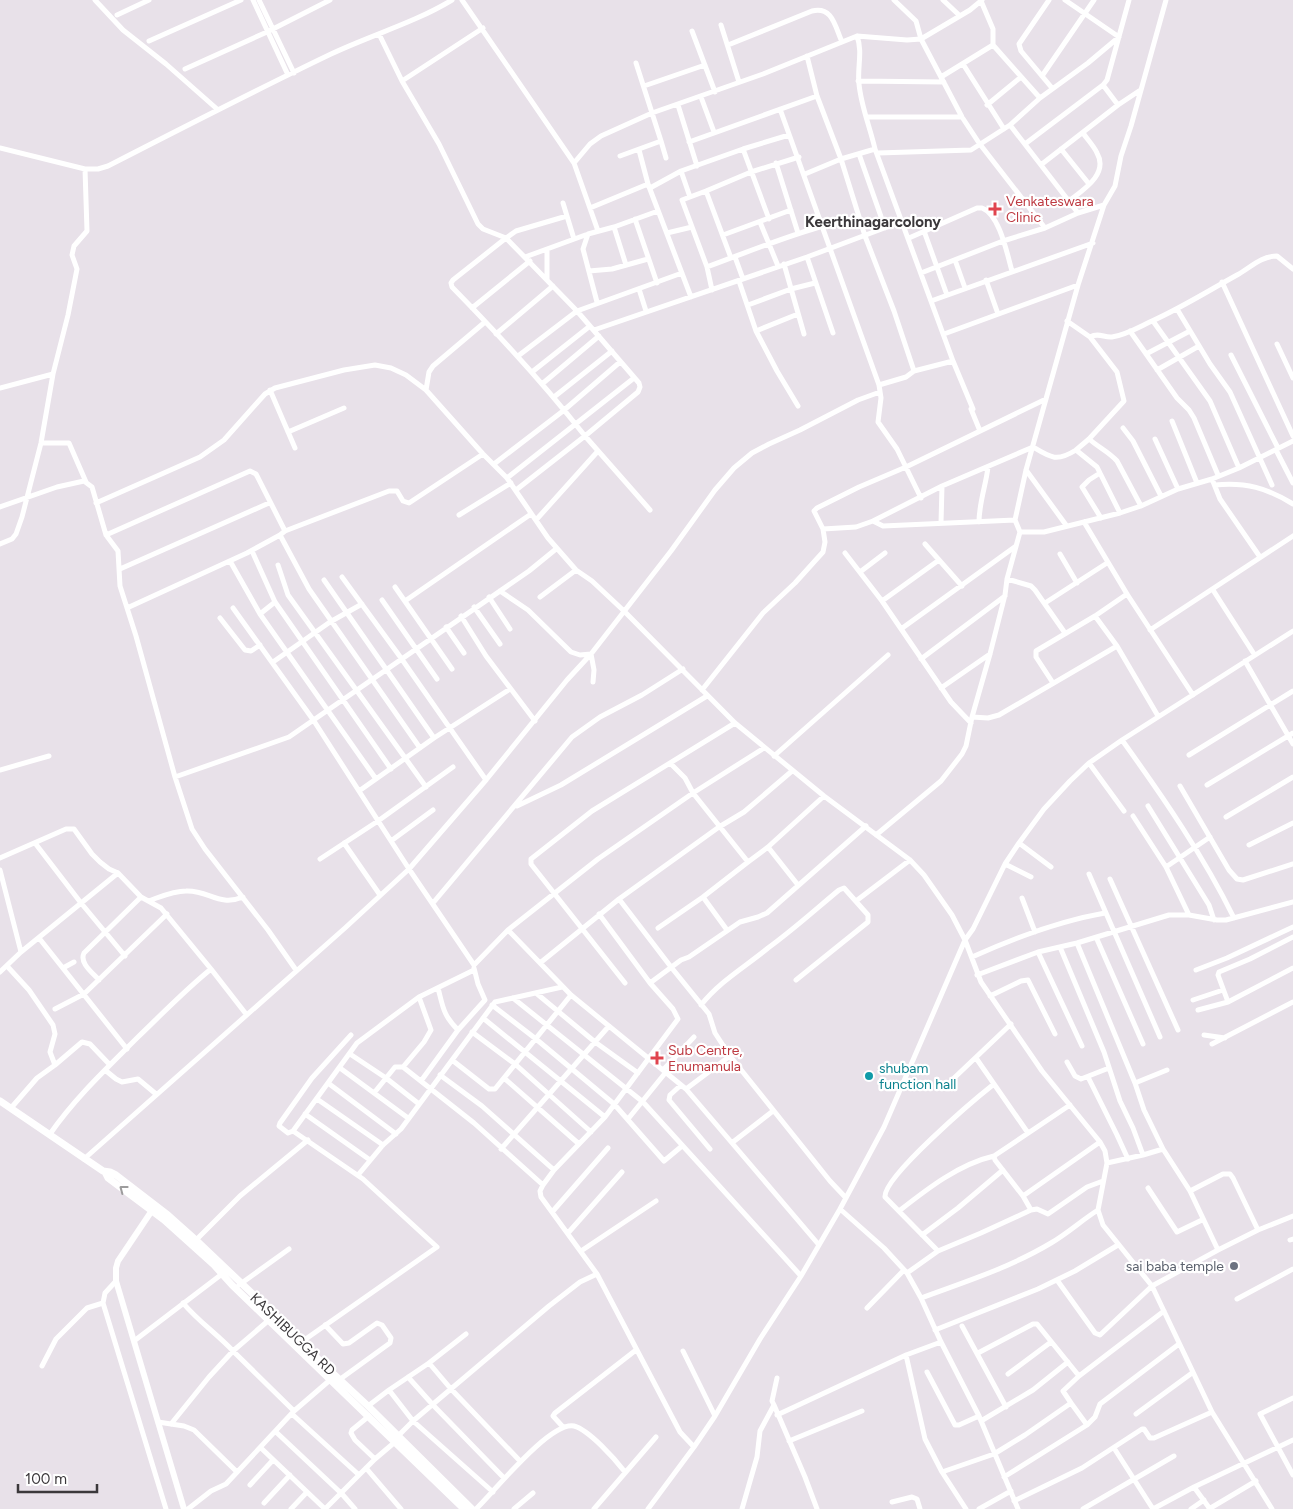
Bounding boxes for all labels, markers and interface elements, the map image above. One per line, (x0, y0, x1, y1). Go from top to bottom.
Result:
place label: Venkateswara Clinic (1006, 193, 1094, 226)
marker: Venkateswara Clinic (988, 202, 1002, 216)
district label: Keerthinagarcolony (805, 213, 941, 231)
place label: Sub Centre, Enumamula (668, 1042, 742, 1075)
marker: Sub Centre, Enumamula (650, 1051, 664, 1065)
place label: shubam function hall (879, 1060, 956, 1093)
marker: shubam function hall (863, 1070, 875, 1082)
one-way arrow (120, 1186, 129, 1194)
place label: sai baba temple (1126, 1258, 1224, 1275)
marker: sai baba temple (1228, 1260, 1240, 1272)
street label: KASHIBUGGA RD (246, 1289, 339, 1379)
scale bar (18, 1462, 96, 1494)
text: 100 m (25, 1470, 67, 1488)

